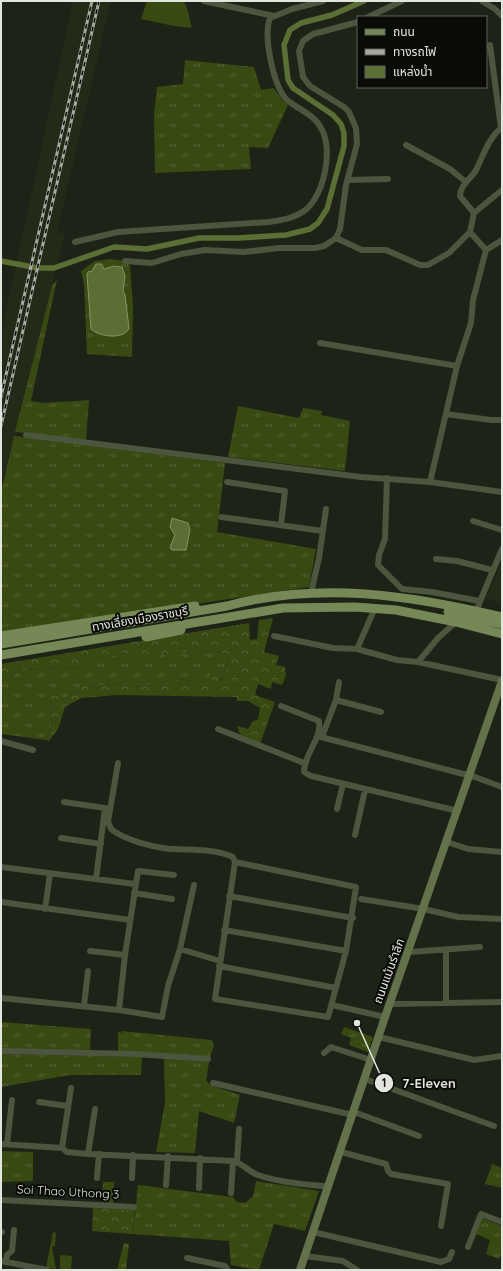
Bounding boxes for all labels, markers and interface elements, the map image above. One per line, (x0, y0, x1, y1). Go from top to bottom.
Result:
legend (357, 16, 487, 88)
text: ถนน (393, 24, 415, 39)
text: ทางรถไฟ (393, 44, 436, 59)
text: แหล่งน้ำ (393, 63, 432, 79)
street label: ทางเลี่ยงเมืองราชบุรี (91, 602, 189, 634)
street label: ถนนแม้นรำลึก (370, 936, 407, 1005)
callout: 7-Eleven (374, 1070, 463, 1095)
text: 1 (382, 1075, 386, 1090)
text: 7-Eleven (402, 1075, 456, 1091)
street label: Soi Thao Uthong 3 (17, 1181, 120, 1202)

